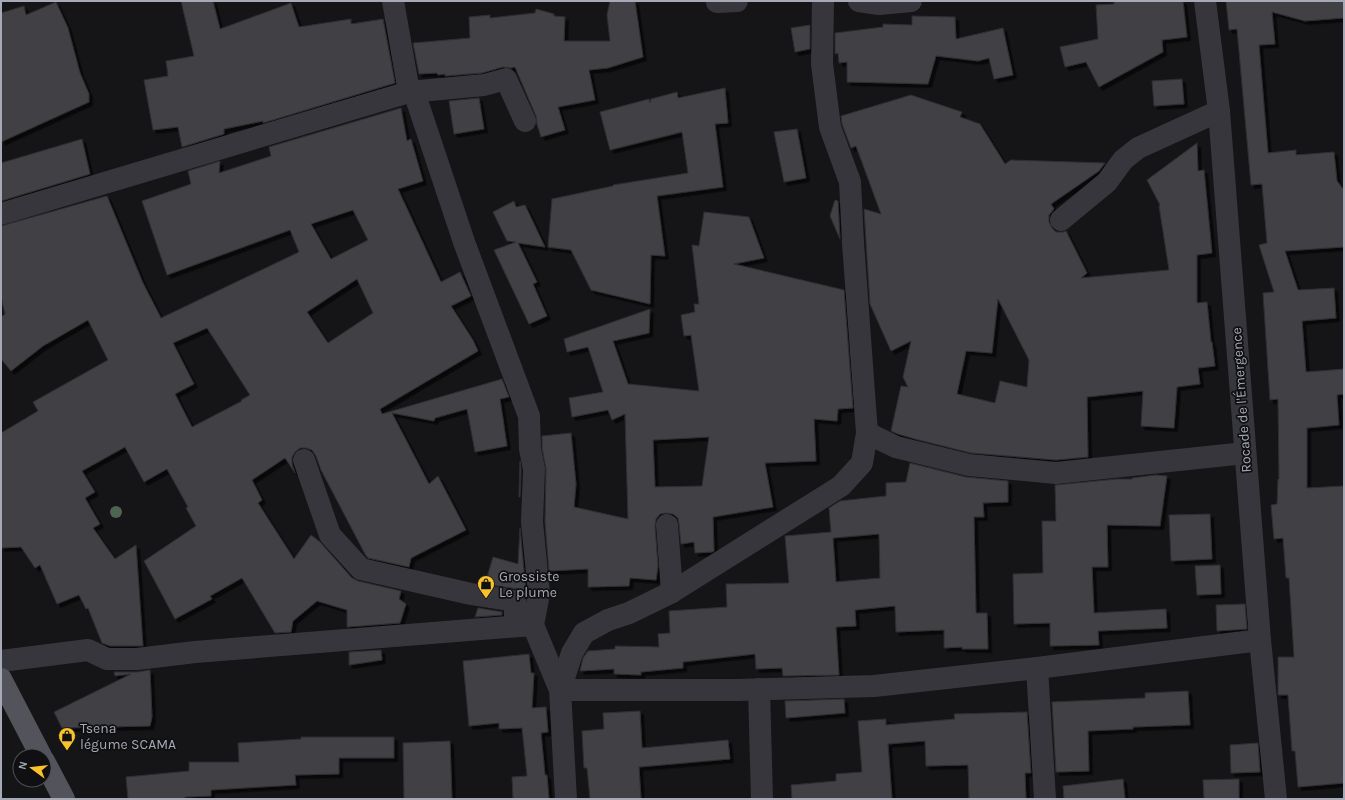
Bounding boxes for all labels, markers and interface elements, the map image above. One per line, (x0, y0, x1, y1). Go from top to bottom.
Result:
street label: Rocade de l'Émergence (1227, 327, 1255, 473)
place label: Grossiste Le plume (499, 568, 559, 601)
shop icon: Grossiste Le plume (476, 574, 496, 599)
place label: Tsena légume SCAMA (80, 720, 176, 753)
shop icon: Tsena légume SCAMA (57, 726, 77, 751)
north arrow (12, 748, 52, 788)
text: N (16, 760, 30, 771)

